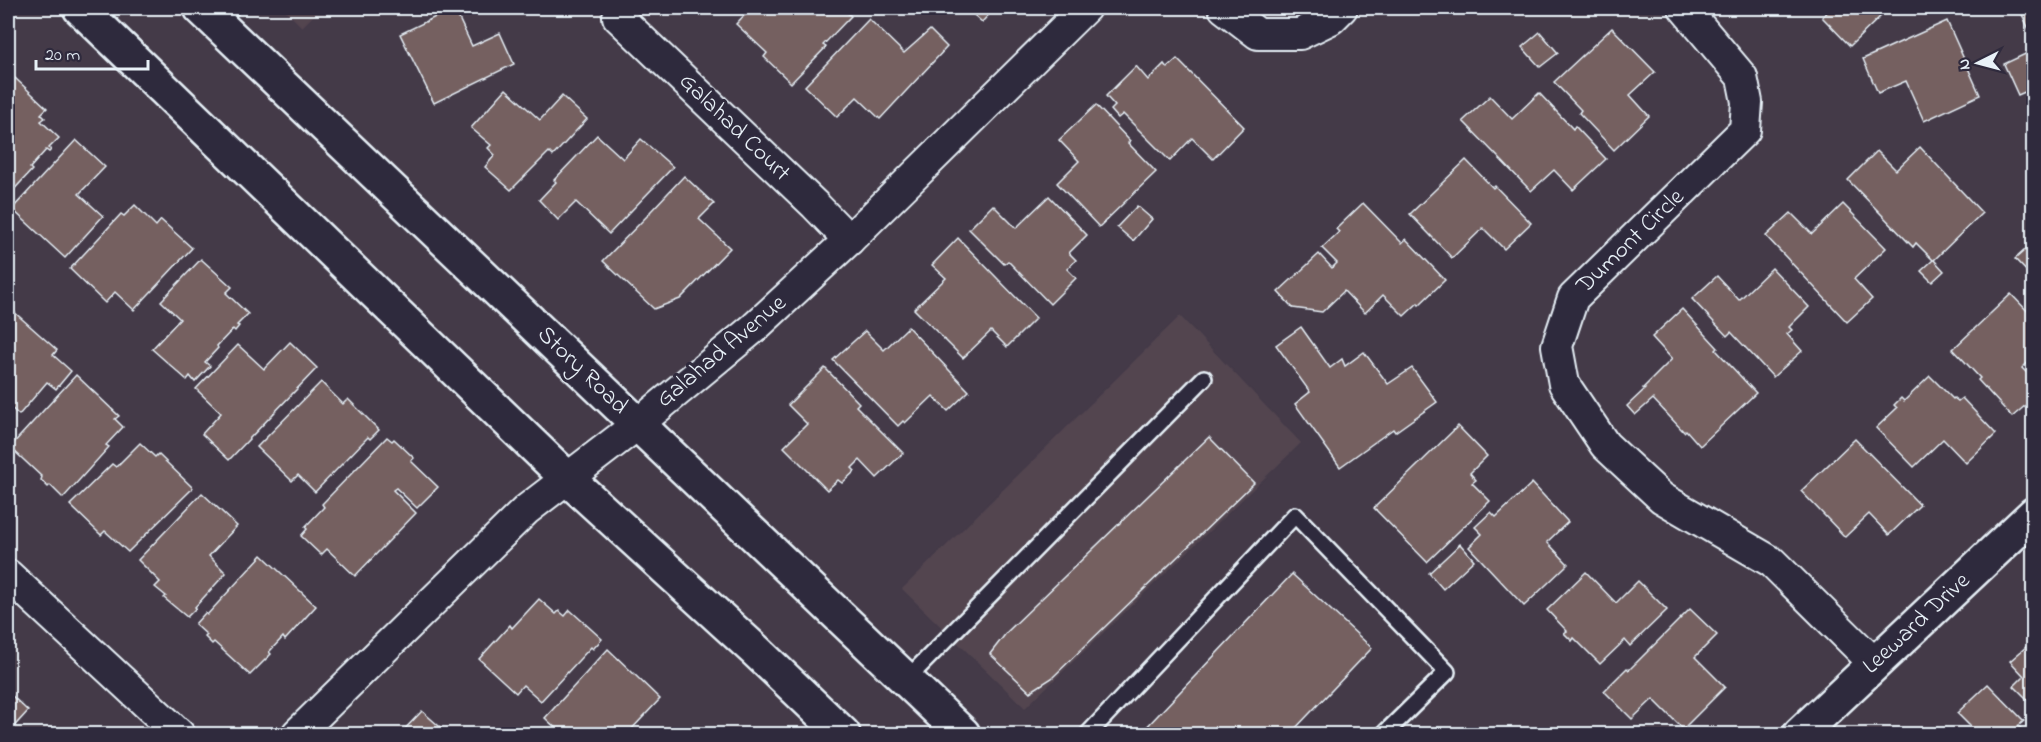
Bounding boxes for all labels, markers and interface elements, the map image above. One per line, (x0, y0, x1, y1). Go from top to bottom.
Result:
scale bar (36, 33, 148, 71)
north arrow (1948, 33, 2008, 93)
text: 20 m (45, 43, 80, 69)
text: N (1953, 58, 1978, 71)
street label: Galahad Court (670, 66, 798, 190)
street label: Dumont Circle (1568, 181, 1693, 303)
street label: Galahad Avenue (649, 287, 795, 417)
street label: Story Road (528, 318, 636, 425)
street label: Leeward Drive (1855, 565, 1979, 683)

